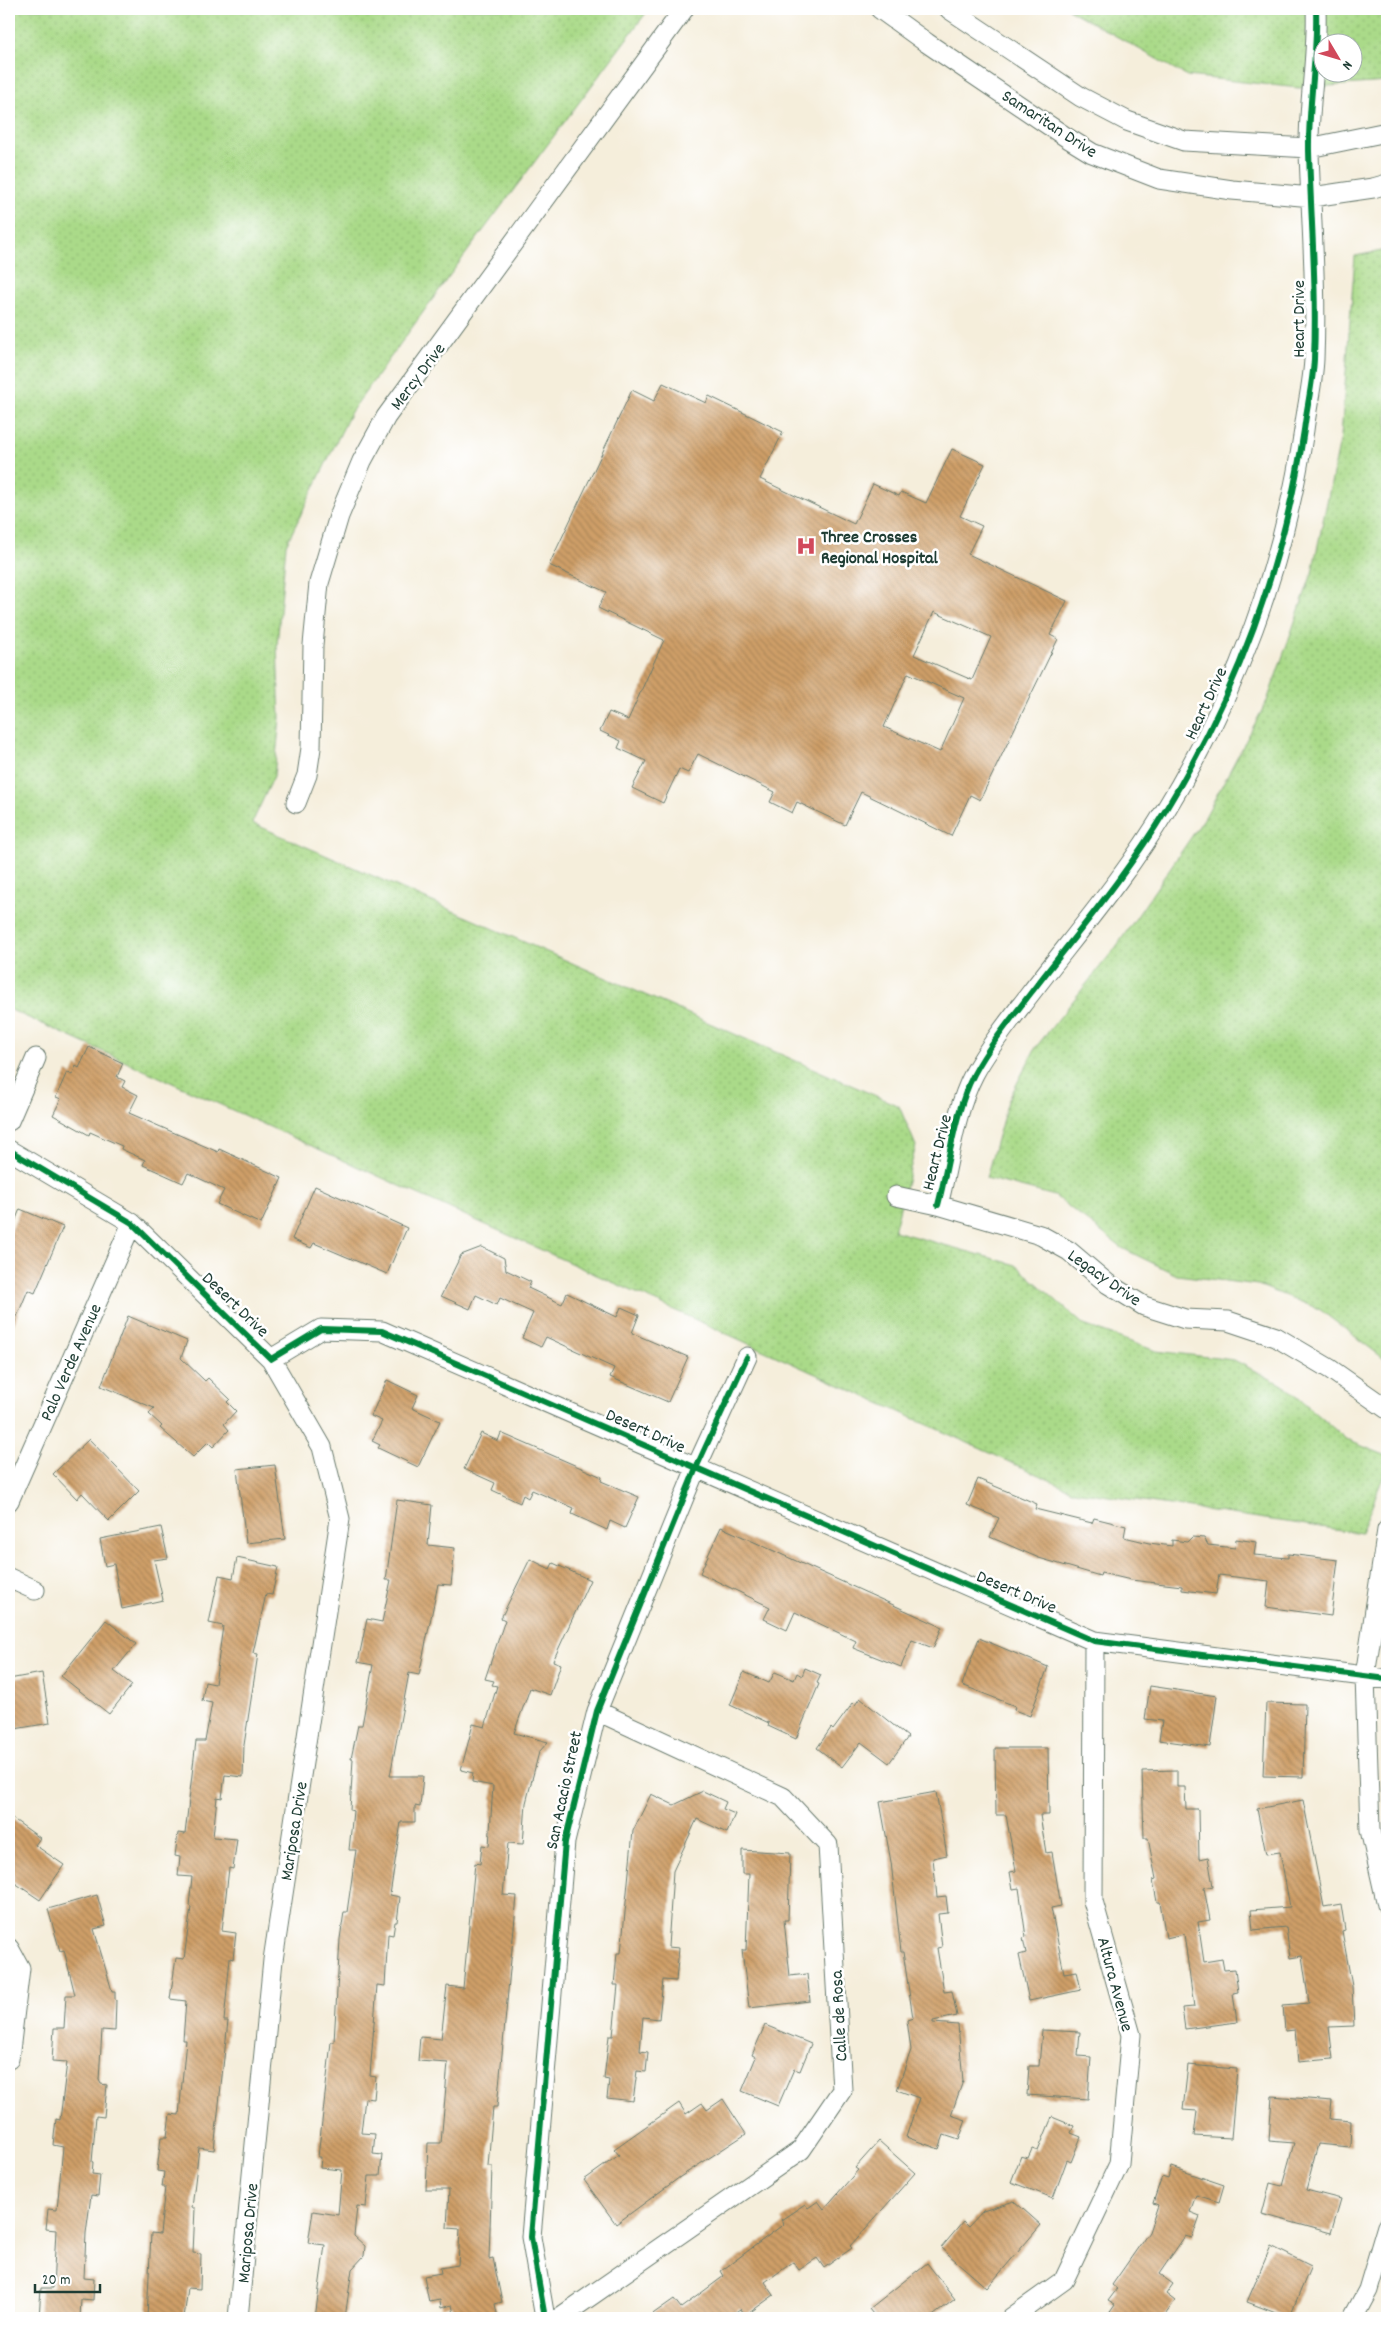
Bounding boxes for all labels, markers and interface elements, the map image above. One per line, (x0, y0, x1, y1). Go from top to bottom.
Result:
north arrow (1314, 32, 1364, 82)
text: N (1337, 56, 1357, 74)
street label: Samaritan Drive (996, 85, 1101, 165)
street label: Heart Drive (1288, 280, 1313, 358)
street label: Mercy Drive (385, 339, 453, 416)
place label: Three Crosses Regional Hospital (821, 526, 939, 572)
hospital icon: Three Crosses Regional Hospital (795, 535, 817, 557)
street label: Heart Drive (1180, 663, 1235, 745)
street label: Heart Drive (917, 1112, 960, 1193)
street label: Legacy Drive (1062, 1244, 1146, 1314)
street label: Desert Drive (195, 1267, 274, 1344)
street label: Palo Verde Avenue (35, 1300, 109, 1426)
street label: Desert Drive (601, 1404, 689, 1461)
street label: Desert Drive (972, 1565, 1060, 1621)
street label: San Acacio Street (541, 1729, 590, 1852)
street label: Mariposa Drive (275, 1780, 316, 1883)
street label: Altura Avenue (1089, 1935, 1138, 2035)
street label: Calle de Rosa (826, 1969, 855, 2062)
street label: Mariposa Drive (233, 2182, 266, 2284)
scale bar (35, 2262, 100, 2294)
text: 20 m (42, 2270, 70, 2292)

